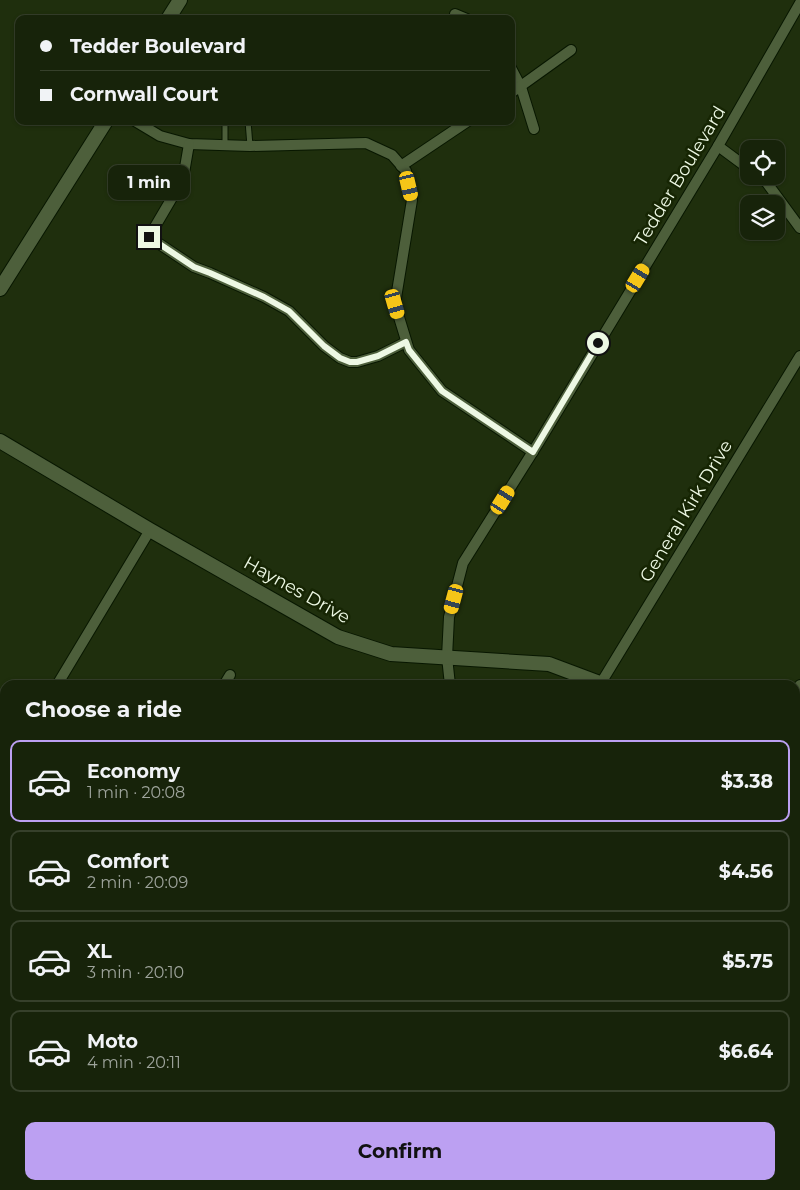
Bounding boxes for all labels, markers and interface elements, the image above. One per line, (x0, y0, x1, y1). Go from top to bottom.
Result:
text: Tedder Boulevard (70, 35, 246, 58)
text: Cornwall Court (70, 83, 218, 106)
street label: Tedder Boulevard (630, 102, 730, 250)
map controls (740, 140, 785, 240)
button: locate (740, 140, 785, 185)
callout: 1 min (108, 164, 190, 200)
car (398, 170, 419, 202)
text: 1 min (127, 173, 171, 192)
button: layers (740, 195, 785, 240)
route end (138, 226, 160, 248)
car (623, 261, 652, 295)
car (383, 288, 406, 320)
route start (587, 332, 609, 354)
street label: General Kirk Drive (635, 436, 737, 586)
car (488, 483, 517, 517)
street label: Haynes Drive (240, 552, 354, 628)
car (442, 583, 465, 615)
text: Choose a ride (25, 696, 182, 723)
icon: car (27, 759, 72, 804)
text: Economy (87, 760, 180, 783)
text: $3.38 (721, 770, 773, 793)
text: 1 min · 20:08 (87, 783, 185, 802)
icon: car (27, 849, 72, 894)
text: Comfort (87, 850, 169, 873)
text: $4.56 (719, 860, 773, 883)
text: 2 min · 20:09 (87, 873, 188, 892)
icon: car (27, 939, 72, 984)
text: XL (87, 940, 112, 963)
text: $5.75 (722, 950, 773, 973)
text: 3 min · 20:10 (87, 963, 184, 982)
icon: car (27, 1029, 72, 1074)
text: Moto (87, 1030, 138, 1053)
text: $6.64 (719, 1040, 773, 1063)
text: 4 min · 20:11 (87, 1053, 181, 1072)
button: Confirm (25, 1122, 775, 1180)

